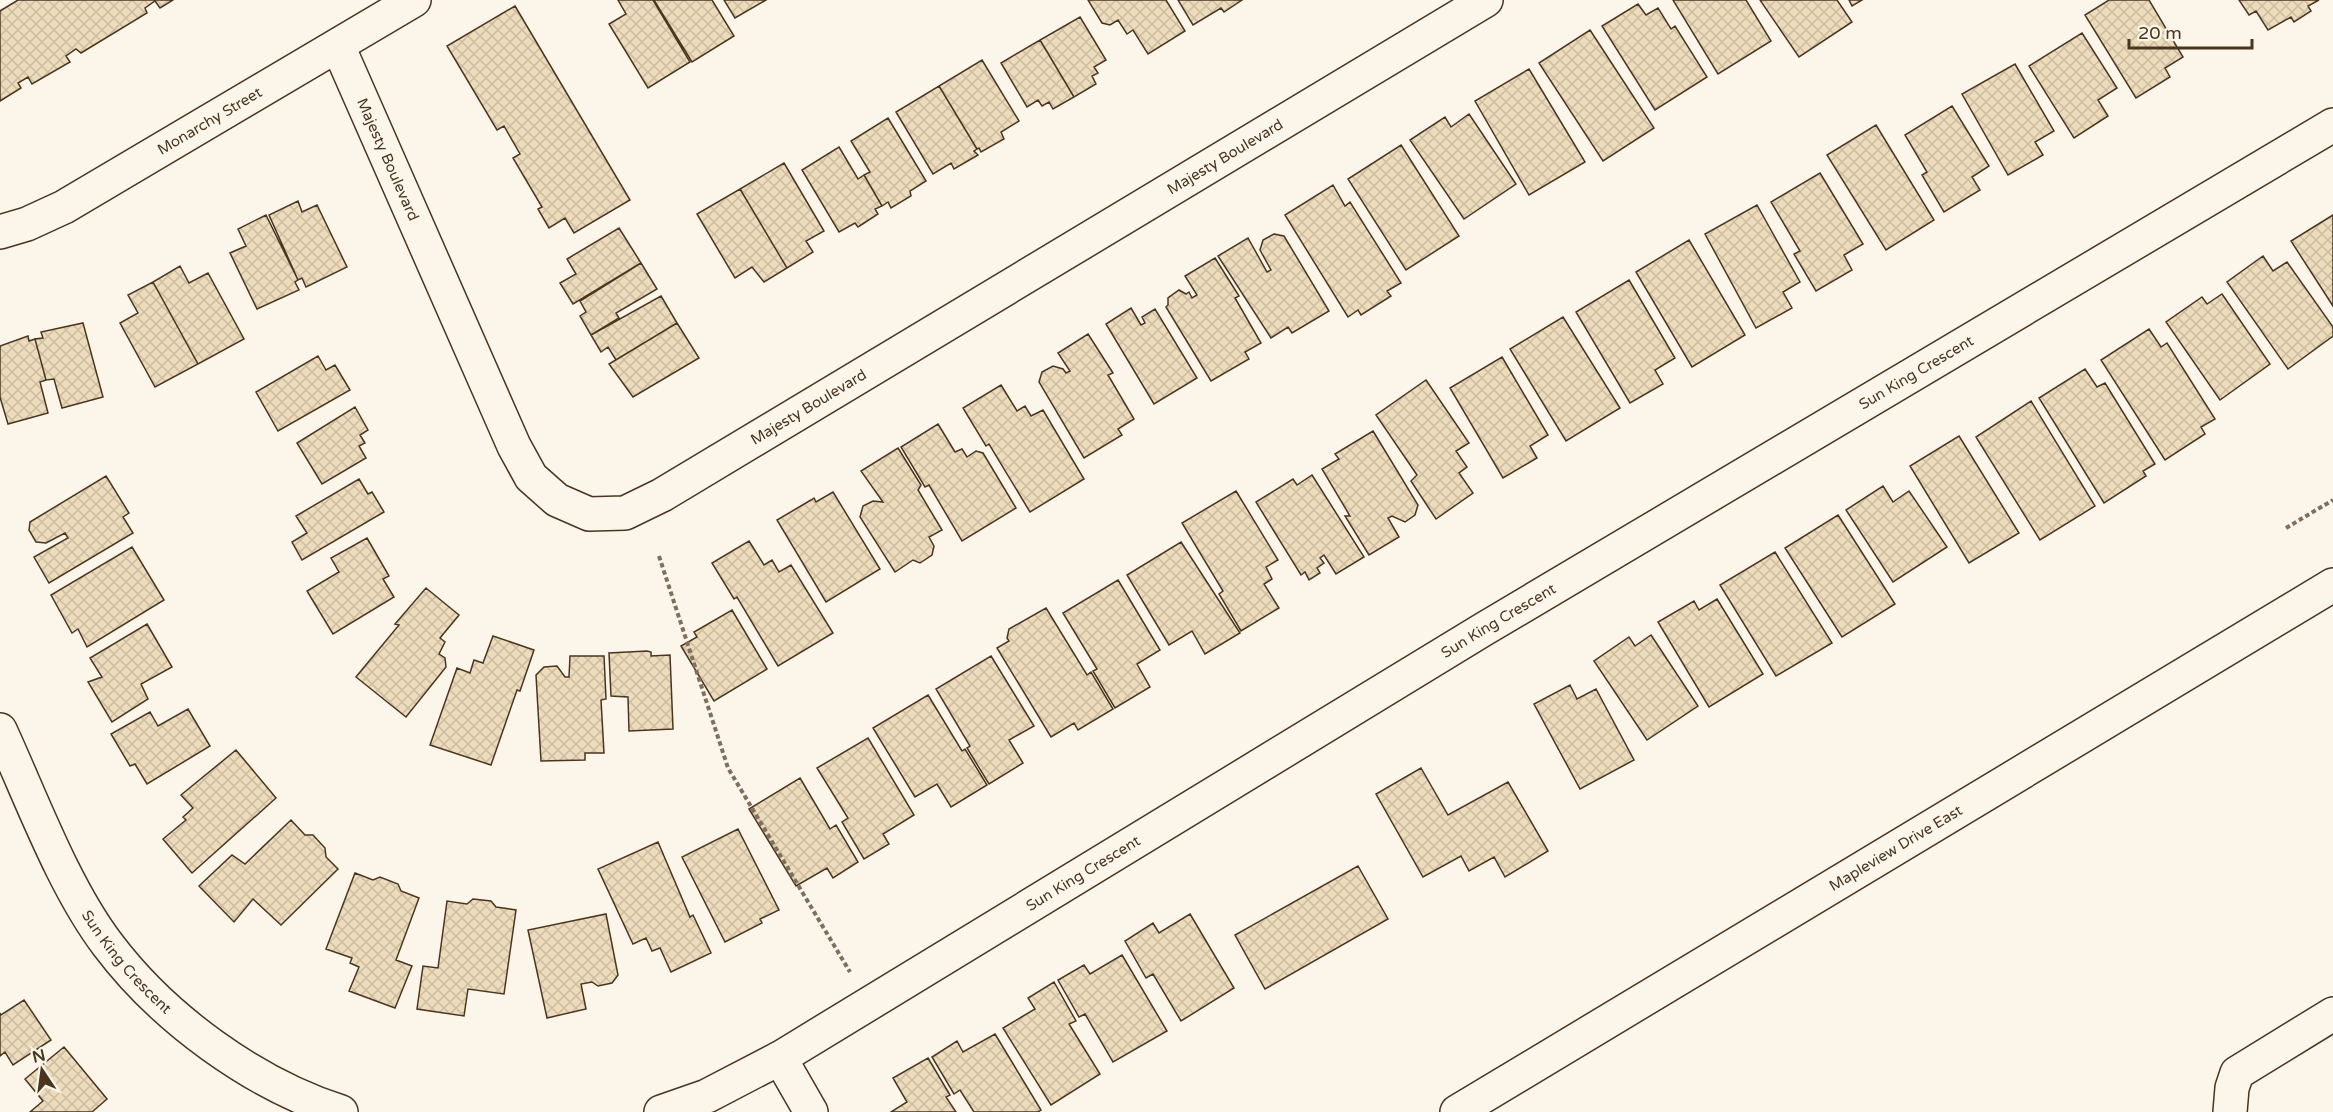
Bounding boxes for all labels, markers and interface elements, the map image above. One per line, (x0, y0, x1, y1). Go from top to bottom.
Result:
scale bar (2129, 12, 2252, 50)
text: 20 m (2138, 22, 2182, 44)
street label: Monarchy Street (154, 83, 265, 159)
street label: Majesty Boulevard (353, 95, 423, 224)
street label: Majesty Boulevard (1164, 115, 1286, 198)
street label: Sun King Crescent (1856, 331, 1977, 413)
street label: Majesty Boulevard (747, 365, 870, 449)
street label: Sun King Crescent (1438, 579, 1559, 662)
street label: Mapleview Drive East (1826, 801, 1966, 895)
street label: Sun King Crescent (1023, 832, 1144, 915)
street label: Sun King Crescent (78, 907, 175, 1018)
north arrow (12, 1040, 72, 1100)
text: N (30, 1045, 47, 1068)

